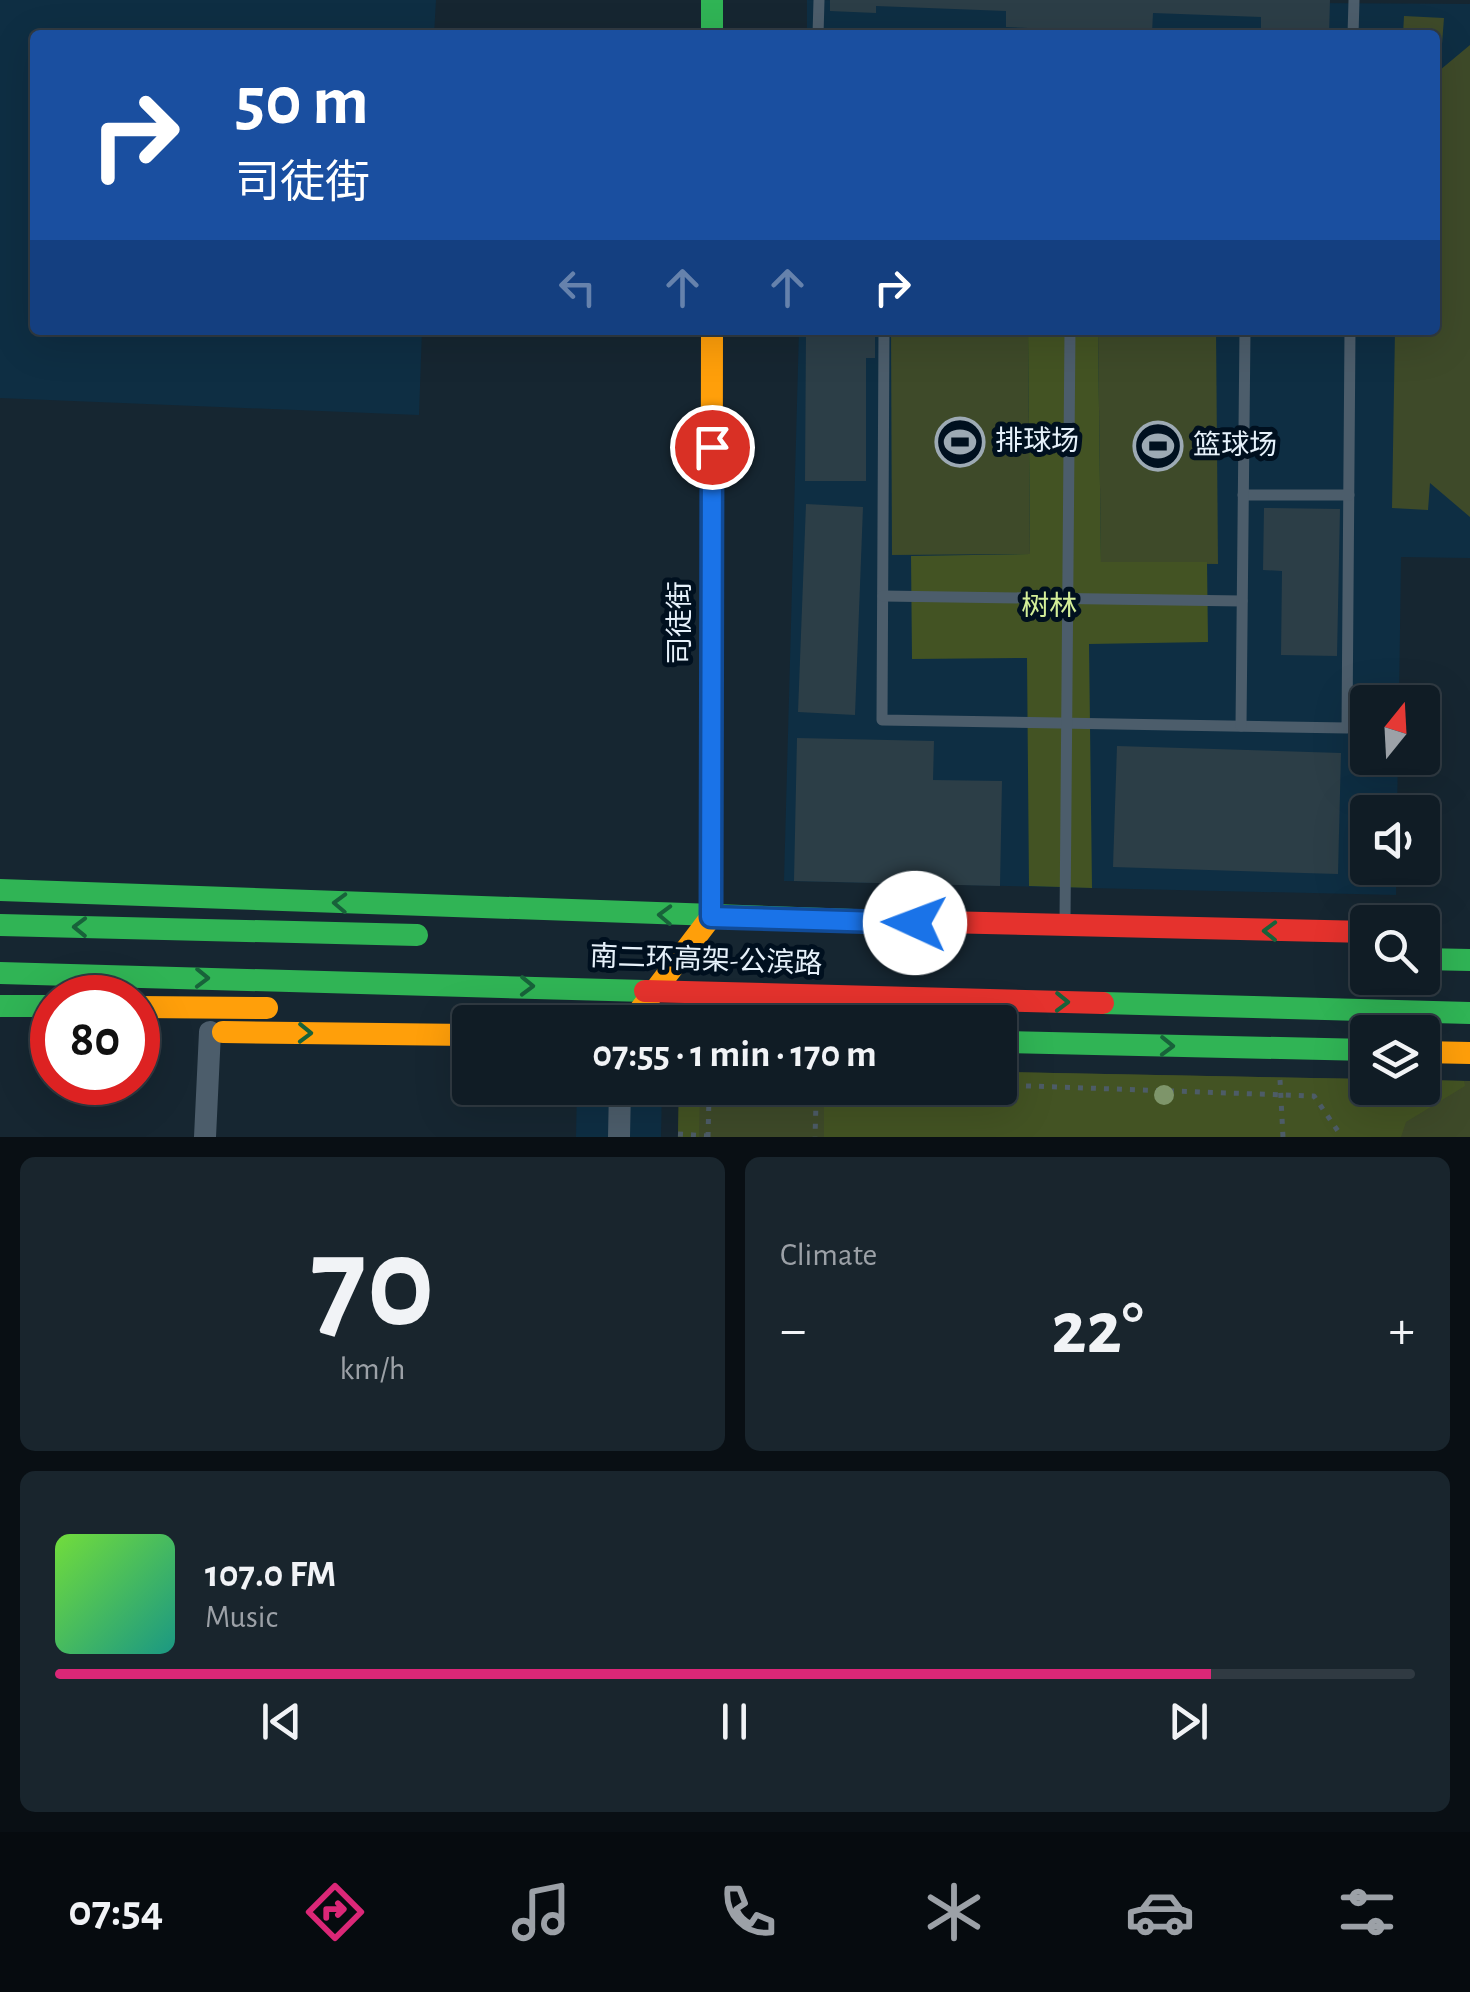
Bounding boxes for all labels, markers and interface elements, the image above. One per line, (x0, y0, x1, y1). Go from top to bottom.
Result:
text: 50 m (235, 67, 369, 137)
icon: right (70, 70, 200, 200)
text: 司徒街 (235, 161, 370, 206)
icon: left (550, 260, 605, 315)
icon: ahead (655, 260, 710, 315)
icon: ahead (760, 260, 815, 315)
icon: right (865, 260, 920, 315)
pin (670, 405, 755, 490)
sports icon: 排球场 (934, 416, 986, 468)
icon: arrive (685, 420, 740, 475)
sports icon: 篮球场 (1132, 420, 1184, 472)
place label: 排球场 (995, 426, 1079, 456)
place label: 篮球场 (1193, 430, 1277, 460)
street label: 司徒街 (665, 581, 695, 665)
park label: 树林 (1021, 591, 1077, 621)
north arrow (1350, 685, 1440, 775)
map controls (1350, 685, 1440, 1105)
button: sound (1350, 795, 1440, 885)
position arrow (863, 871, 967, 975)
one-way arrow (332, 892, 348, 913)
one-way arrow (657, 905, 673, 926)
button: search (1350, 905, 1440, 995)
one-way arrow (72, 916, 88, 937)
one-way arrow (1262, 920, 1278, 941)
street label: 南二环高架-公滨路 (589, 941, 823, 979)
one-way arrow (195, 967, 211, 988)
speed limit sign: 80 (30, 975, 160, 1105)
one-way arrow (520, 975, 536, 996)
one-way arrow (1056, 991, 1071, 1013)
button: layers (1350, 1015, 1440, 1105)
one-way arrow (297, 1023, 313, 1044)
one-way arrow (1160, 1035, 1176, 1056)
text: 07:55 · 1 min · 170 m (592, 1036, 877, 1074)
text: 70 (311, 1220, 434, 1350)
text: Climate (780, 1239, 877, 1271)
text: 22° (1051, 1292, 1144, 1367)
text: − (780, 1303, 806, 1358)
text: + (1389, 1303, 1415, 1358)
text: km/h (339, 1353, 406, 1385)
text: 107.0 FM (205, 1556, 336, 1594)
text: Music (205, 1601, 278, 1633)
icon: previous (254, 1694, 309, 1749)
icon: pause (707, 1694, 762, 1749)
icon: next (1161, 1694, 1216, 1749)
icon: directions (300, 1877, 370, 1947)
icon: music (506, 1877, 576, 1947)
icon: phone (713, 1877, 783, 1947)
icon: climate (919, 1877, 989, 1947)
icon: car (1125, 1877, 1195, 1947)
icon: filters (1332, 1877, 1402, 1947)
text: 07:54 (68, 1889, 163, 1934)

